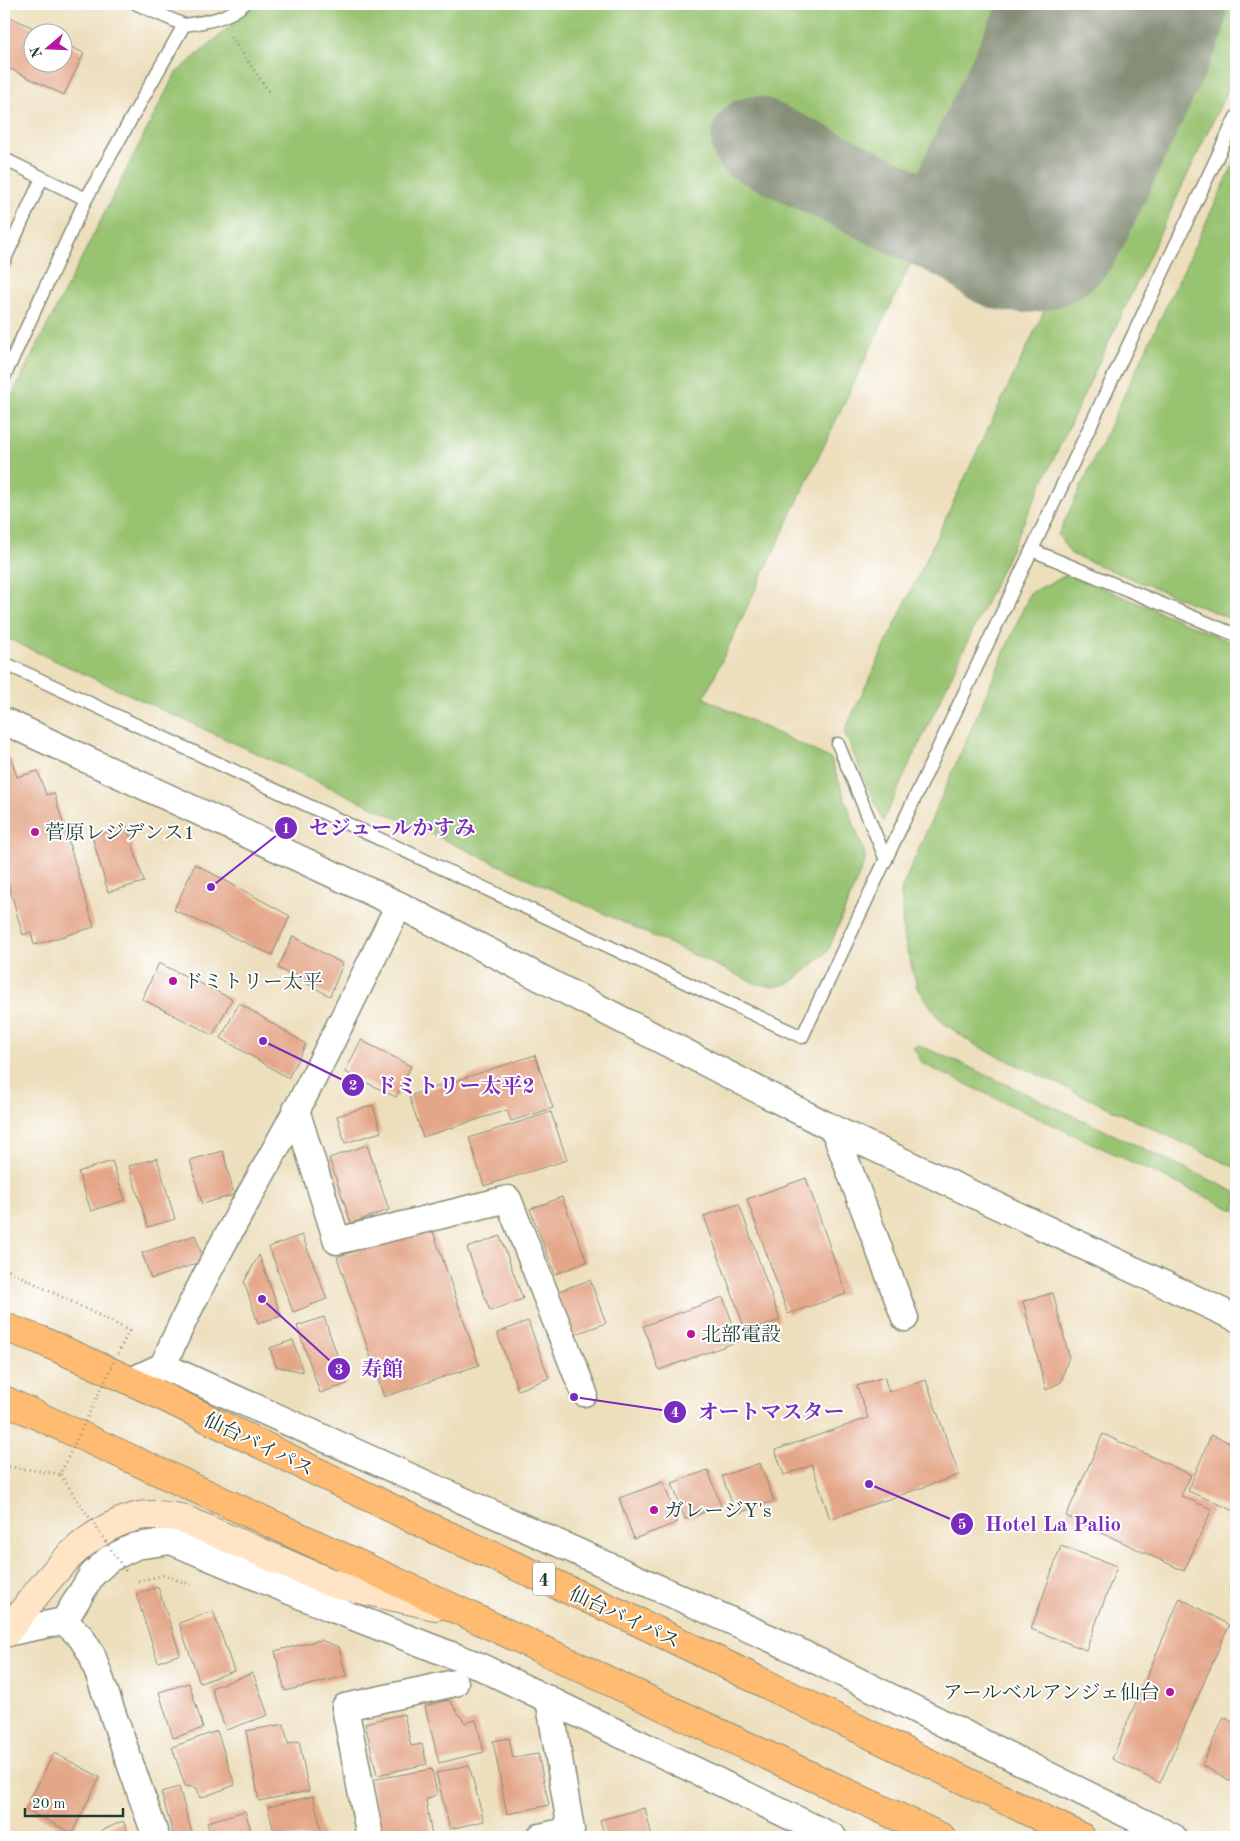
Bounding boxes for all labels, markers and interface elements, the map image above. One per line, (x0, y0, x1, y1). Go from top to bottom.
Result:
north arrow (22, 22, 72, 72)
text: N (28, 44, 45, 59)
callout: セジュールかすみ (273, 810, 486, 846)
text: セジュールかすみ (308, 817, 476, 840)
place label: 菅原レジデンス1 (45, 822, 195, 844)
text: 1 (282, 822, 290, 837)
marker: 菅原レジデンス1 (29, 826, 41, 838)
place label: ドミトリー太平 (183, 971, 323, 993)
marker: ドミトリー太平 (167, 975, 179, 987)
callout: ドミトリー太平2 (341, 1067, 545, 1103)
text: ドミトリー太平2 (375, 1075, 535, 1098)
text: 2 (349, 1079, 357, 1094)
place label: 北部電設 (701, 1324, 781, 1346)
marker: 北部電設 (685, 1328, 697, 1340)
callout: 寿館 (326, 1351, 413, 1387)
text: 寿館 (361, 1358, 403, 1381)
text: 3 (335, 1363, 343, 1378)
callout: オートマスター (662, 1394, 854, 1430)
text: オートマスター (698, 1402, 845, 1424)
text: 4 (671, 1406, 679, 1421)
street label: 仙台バイパス (200, 1408, 318, 1481)
place label: ガレージY's (664, 1501, 772, 1522)
marker: ガレージY's (648, 1504, 660, 1516)
callout: Hotel La Palio (950, 1506, 1131, 1542)
text: Hotel La Palio (985, 1515, 1121, 1536)
text: 5 (958, 1518, 966, 1533)
road number: 4 (533, 1562, 555, 1596)
street label: 仙台バイパス (566, 1582, 684, 1653)
place label: アールベルアンジェ仙台 (943, 1681, 1160, 1704)
marker: アールベルアンジェ仙台 (1164, 1686, 1176, 1698)
scale bar (25, 1786, 122, 1818)
text: 20 m (32, 1797, 66, 1812)

